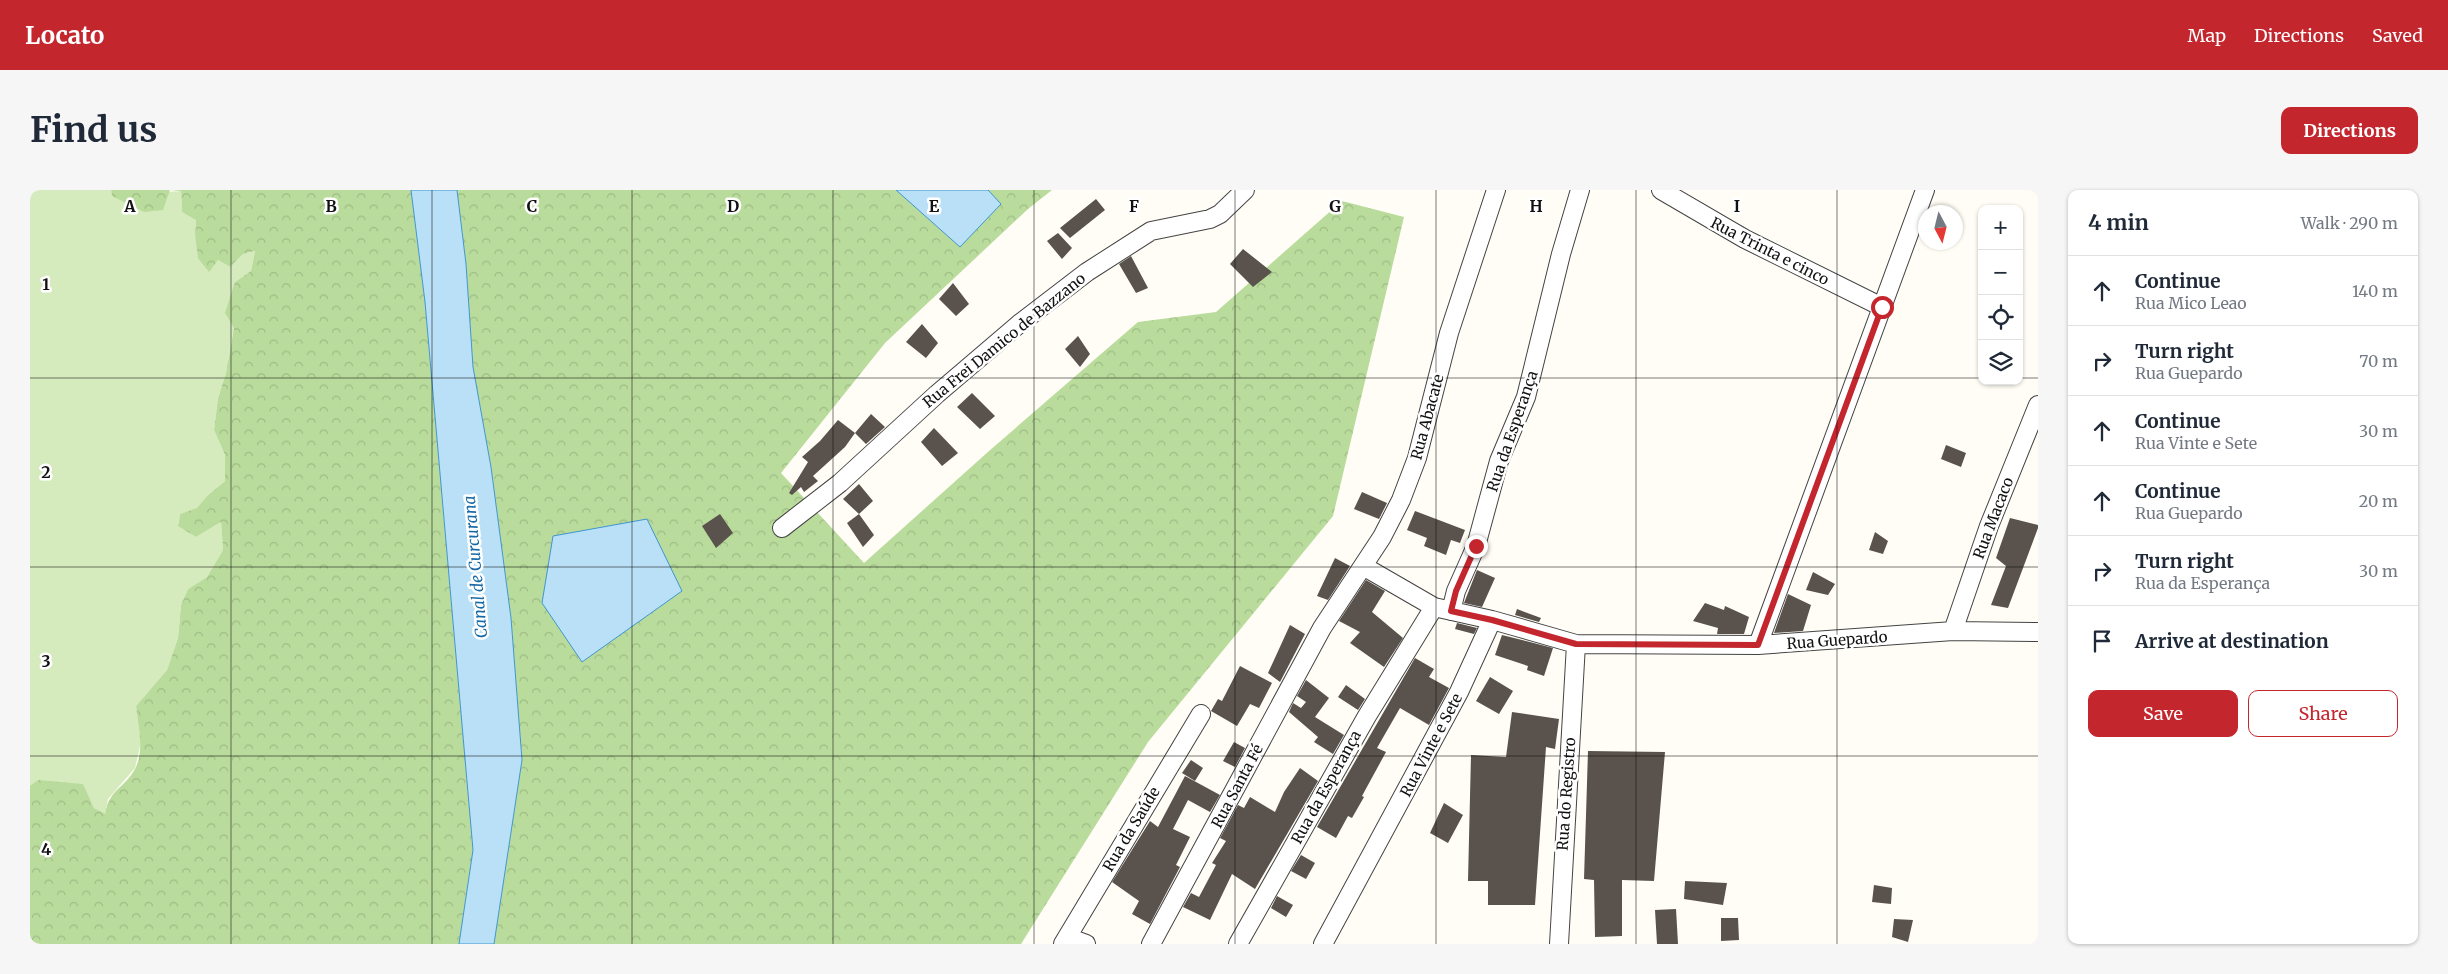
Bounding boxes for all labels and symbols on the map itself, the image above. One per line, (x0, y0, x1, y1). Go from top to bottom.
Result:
text: A (123, 196, 136, 216)
text: B (325, 196, 337, 216)
text: C (527, 196, 537, 216)
text: D (727, 196, 739, 216)
text: E (929, 196, 940, 216)
text: F (1129, 196, 1139, 216)
text: G (1329, 196, 1341, 216)
text: H (1529, 196, 1543, 216)
text: I (1734, 196, 1740, 216)
north arrow (1918, 205, 1963, 250)
street label: Rua Trinta e cinco (1708, 213, 1833, 289)
street label: Rua Frei Damico de Bazzano (919, 268, 1089, 412)
text: 1 (42, 274, 50, 294)
route start (1871, 296, 1894, 319)
street label: Rua da Esperança (1482, 368, 1542, 494)
street label: Rua Abacate (1406, 372, 1448, 462)
text: 2 (41, 462, 51, 482)
street label: Rua Macaco (1969, 474, 2017, 562)
water label: Canal de Curcurana (459, 495, 491, 639)
route end (1465, 535, 1488, 558)
street label: Rua Guepardo (1786, 627, 1888, 653)
text: 3 (41, 651, 51, 671)
street label: Rua Vinte e Sete (1396, 690, 1466, 800)
street label: Rua da Esperança (1287, 727, 1365, 847)
street label: Rua do Registro (1553, 737, 1579, 851)
street label: Rua Santa Fé (1207, 741, 1267, 831)
street label: Rua da Saúde (1098, 783, 1164, 875)
text: 4 (41, 839, 51, 859)

